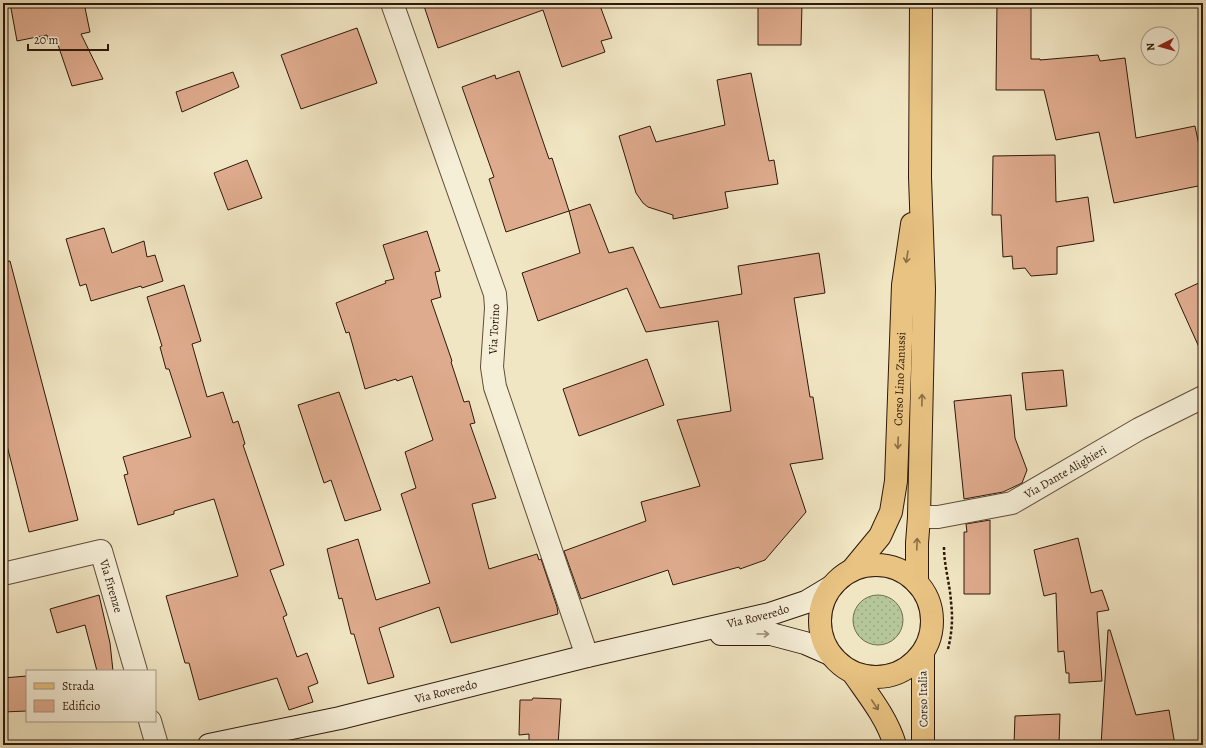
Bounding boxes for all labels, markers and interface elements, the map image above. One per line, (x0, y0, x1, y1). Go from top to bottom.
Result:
scale bar (28, 26, 108, 52)
north arrow (1140, 26, 1180, 66)
text: 20 m (34, 32, 58, 48)
text: N (1143, 42, 1158, 52)
one-way arrow (903, 250, 911, 263)
street label: Via Torino (485, 303, 503, 356)
street label: Corso Lino Zanussi (890, 332, 909, 426)
one-way arrow (918, 394, 925, 407)
one-way arrow (894, 436, 902, 449)
street label: Via Dante Alighieri (1020, 442, 1109, 503)
one-way arrow (914, 538, 921, 551)
street label: Via Firenze (96, 556, 127, 614)
street label: Via Roveredo (724, 600, 791, 632)
one-way arrow (756, 630, 769, 638)
legend (26, 670, 156, 722)
street label: Corso Italia (914, 670, 931, 728)
street label: Via Roveredo (412, 676, 479, 707)
text: Strada (62, 678, 95, 694)
text: Edificio (62, 698, 100, 714)
one-way arrow (871, 699, 879, 710)

